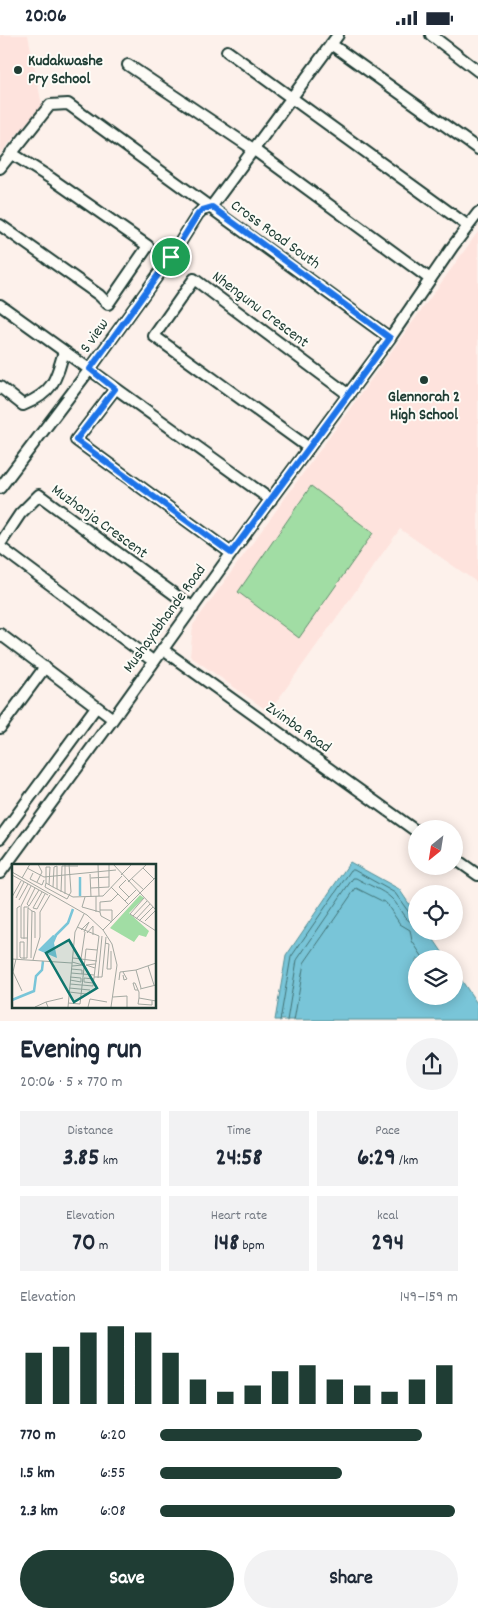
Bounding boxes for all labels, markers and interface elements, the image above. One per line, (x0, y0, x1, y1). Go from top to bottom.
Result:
text: 20:06 (25, 4, 66, 31)
place label: Kudakwashe Pry School (28, 50, 103, 91)
marker: Kudakwashe Pry School (12, 64, 24, 76)
street label: Cross Road South (225, 195, 325, 275)
pin (150, 236, 192, 278)
icon: arrive (157, 243, 185, 271)
street label: Nhengunu Crescent (207, 266, 313, 354)
street label: S view (75, 314, 115, 358)
marker: Glennorah 2 High School (418, 374, 430, 386)
place label: Glennorah 2 High School (388, 386, 460, 427)
street label: Muzhanja Crescent (46, 479, 152, 565)
street label: Mushayabhande Road (118, 560, 212, 678)
street label: Zvimba Road (260, 697, 336, 759)
north arrow (408, 820, 462, 875)
map controls (408, 820, 463, 1005)
inset map (12, 864, 156, 1008)
button: locate (408, 885, 463, 940)
button: layers (408, 950, 463, 1005)
text: Evening run (20, 1032, 142, 1072)
button: share (406, 1038, 458, 1090)
text: 20:06 · 5 × 770 m (20, 1071, 123, 1094)
text: Distance (67, 1121, 113, 1141)
text: Time (227, 1121, 251, 1141)
text: Pace (375, 1121, 400, 1141)
text: 3.85 (63, 1141, 99, 1177)
text: 24:58 (215, 1141, 263, 1177)
text: 6:29 (357, 1141, 396, 1177)
text: km (99, 1151, 118, 1171)
text: /km (396, 1151, 418, 1171)
text: Elevation (66, 1206, 115, 1226)
text: Heart rate (211, 1206, 267, 1226)
text: kcal (377, 1206, 398, 1226)
text: 70 (72, 1226, 96, 1262)
text: 148 (213, 1226, 239, 1262)
text: 294 (371, 1226, 404, 1262)
text: m (96, 1236, 108, 1256)
text: bpm (239, 1236, 265, 1256)
text: Elevation (20, 1286, 76, 1309)
text: 149–159 m (400, 1286, 458, 1309)
text: 770 m (20, 1424, 56, 1447)
text: 6:20 (100, 1424, 126, 1447)
text: 1.5 km (20, 1462, 55, 1485)
text: 6:55 (100, 1462, 125, 1485)
text: 2.3 km (20, 1500, 58, 1523)
text: 6:08 (100, 1500, 126, 1523)
button: Save (20, 1550, 234, 1608)
button: Share (244, 1550, 458, 1608)

